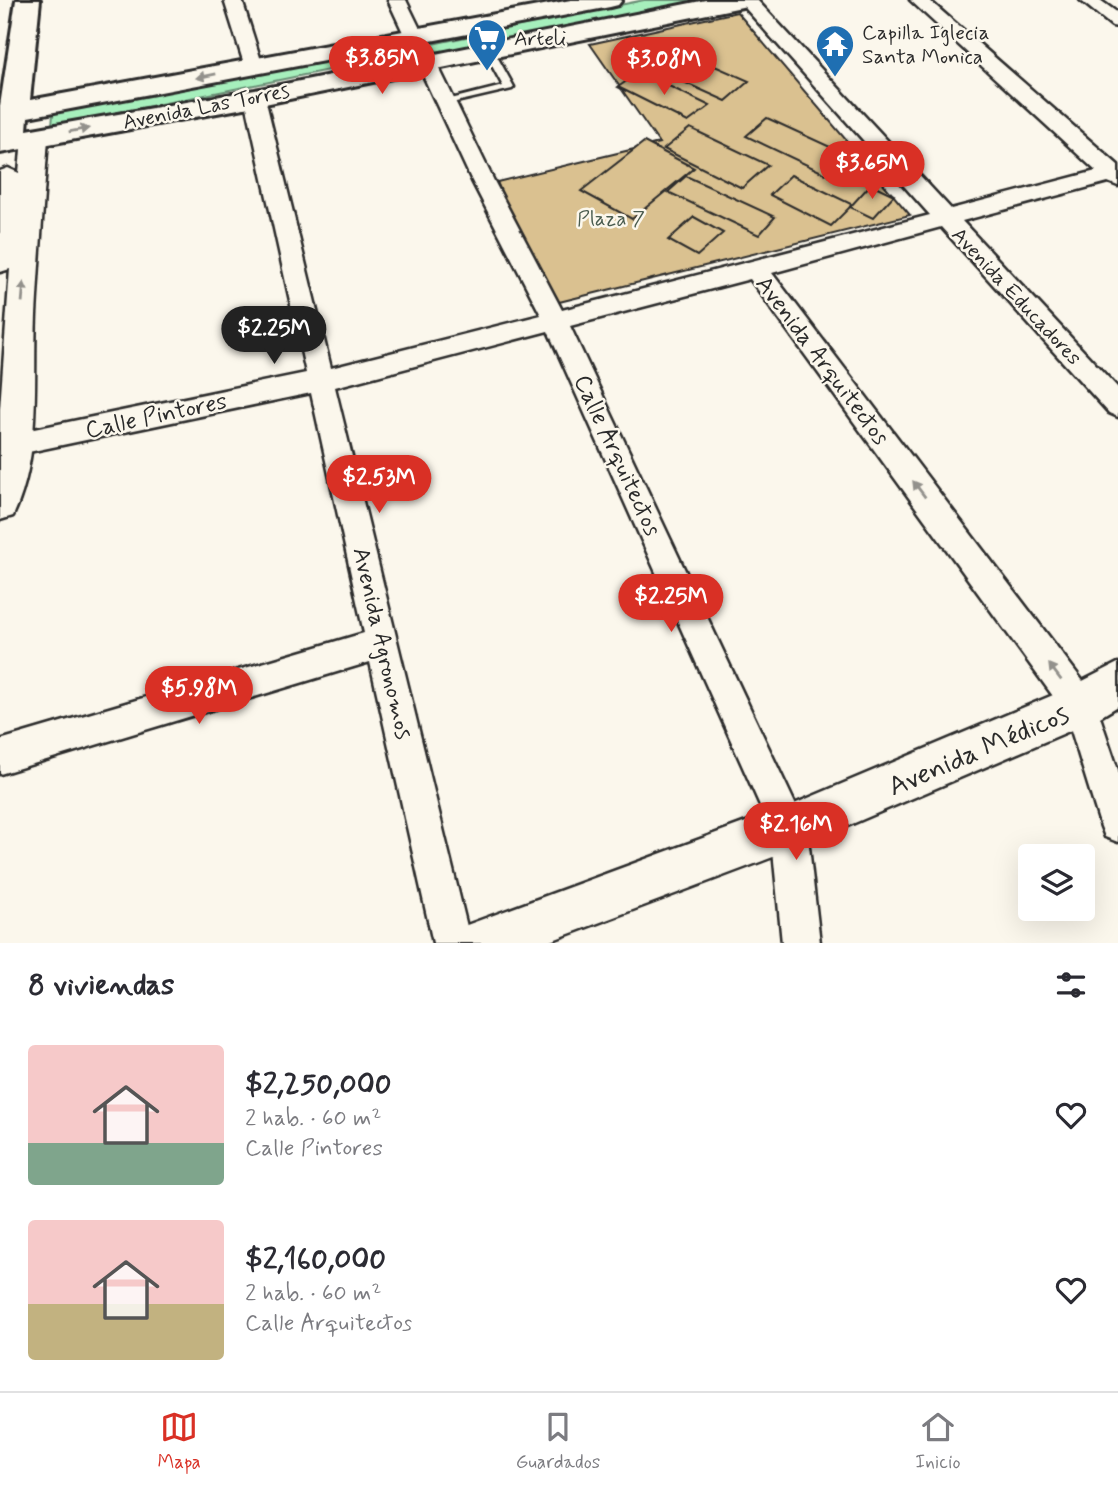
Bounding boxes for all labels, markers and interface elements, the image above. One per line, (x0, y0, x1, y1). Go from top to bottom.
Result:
supermarket icon: Arteli (466, 17, 508, 72)
place label: Capilla Iglecia Santa Monica (862, 19, 990, 71)
temple icon: Capilla Iglecia Santa Monica (814, 23, 856, 78)
place label: Arteli (514, 25, 566, 53)
pin: $3.85M (325, 36, 439, 96)
pin: $3.08M (607, 38, 721, 97)
text: $3.85M (345, 44, 419, 74)
text: $3.08M (627, 45, 701, 75)
one-way arrow (195, 71, 217, 82)
street label: Avenida Las Torres (121, 77, 292, 137)
one-way arrow (68, 124, 90, 135)
pin: $3.65M (815, 142, 929, 201)
text: $3.65M (836, 149, 908, 179)
park label: Plaza 7 (577, 205, 645, 233)
street label: Avenida Educadores (945, 222, 1088, 372)
street label: Avenida Arquitectos (748, 270, 896, 452)
one-way arrow (18, 281, 29, 303)
pin: $2.25M (217, 306, 331, 366)
text: $2.25M (237, 314, 311, 344)
street label: Calle Arquitectos (566, 370, 668, 542)
street label: Calle Pintores (83, 386, 230, 447)
pin: $2.53M (322, 456, 436, 515)
text: $2.53M (342, 463, 416, 493)
one-way arrow (913, 480, 927, 498)
street label: Avenida Agronomos (344, 544, 419, 742)
pin: $2.25M (614, 574, 728, 634)
text: $2.25M (634, 582, 708, 612)
one-way arrow (1048, 663, 1062, 681)
pin: $5.98M (142, 666, 256, 726)
text: $5.98M (161, 674, 237, 704)
street label: Avenida Médicos (883, 697, 1075, 806)
pin: $2.16M (739, 802, 853, 862)
text: $2.16M (760, 810, 832, 840)
map controls (1018, 844, 1095, 921)
button: layers (1018, 844, 1095, 921)
text: 8 viviendas (28, 966, 175, 1005)
icon: filters (1052, 966, 1090, 1004)
text: $2,250,000 (245, 1065, 392, 1104)
icon: home (84, 1073, 168, 1157)
icon: heart (1052, 1096, 1090, 1134)
text: 2 hab. · 60 m² (245, 1104, 381, 1134)
text: Calle Pintores (245, 1134, 383, 1164)
text: $2,160,000 (245, 1240, 386, 1279)
icon: home (84, 1248, 168, 1332)
icon: heart (1052, 1271, 1090, 1309)
text: 2 hab. · 60 m² (245, 1279, 381, 1309)
text: Calle Arquitectos (245, 1309, 412, 1339)
tab: Mapa (157, 1408, 201, 1475)
tab: Guardados (516, 1408, 600, 1475)
tab: Inicio (915, 1408, 961, 1475)

